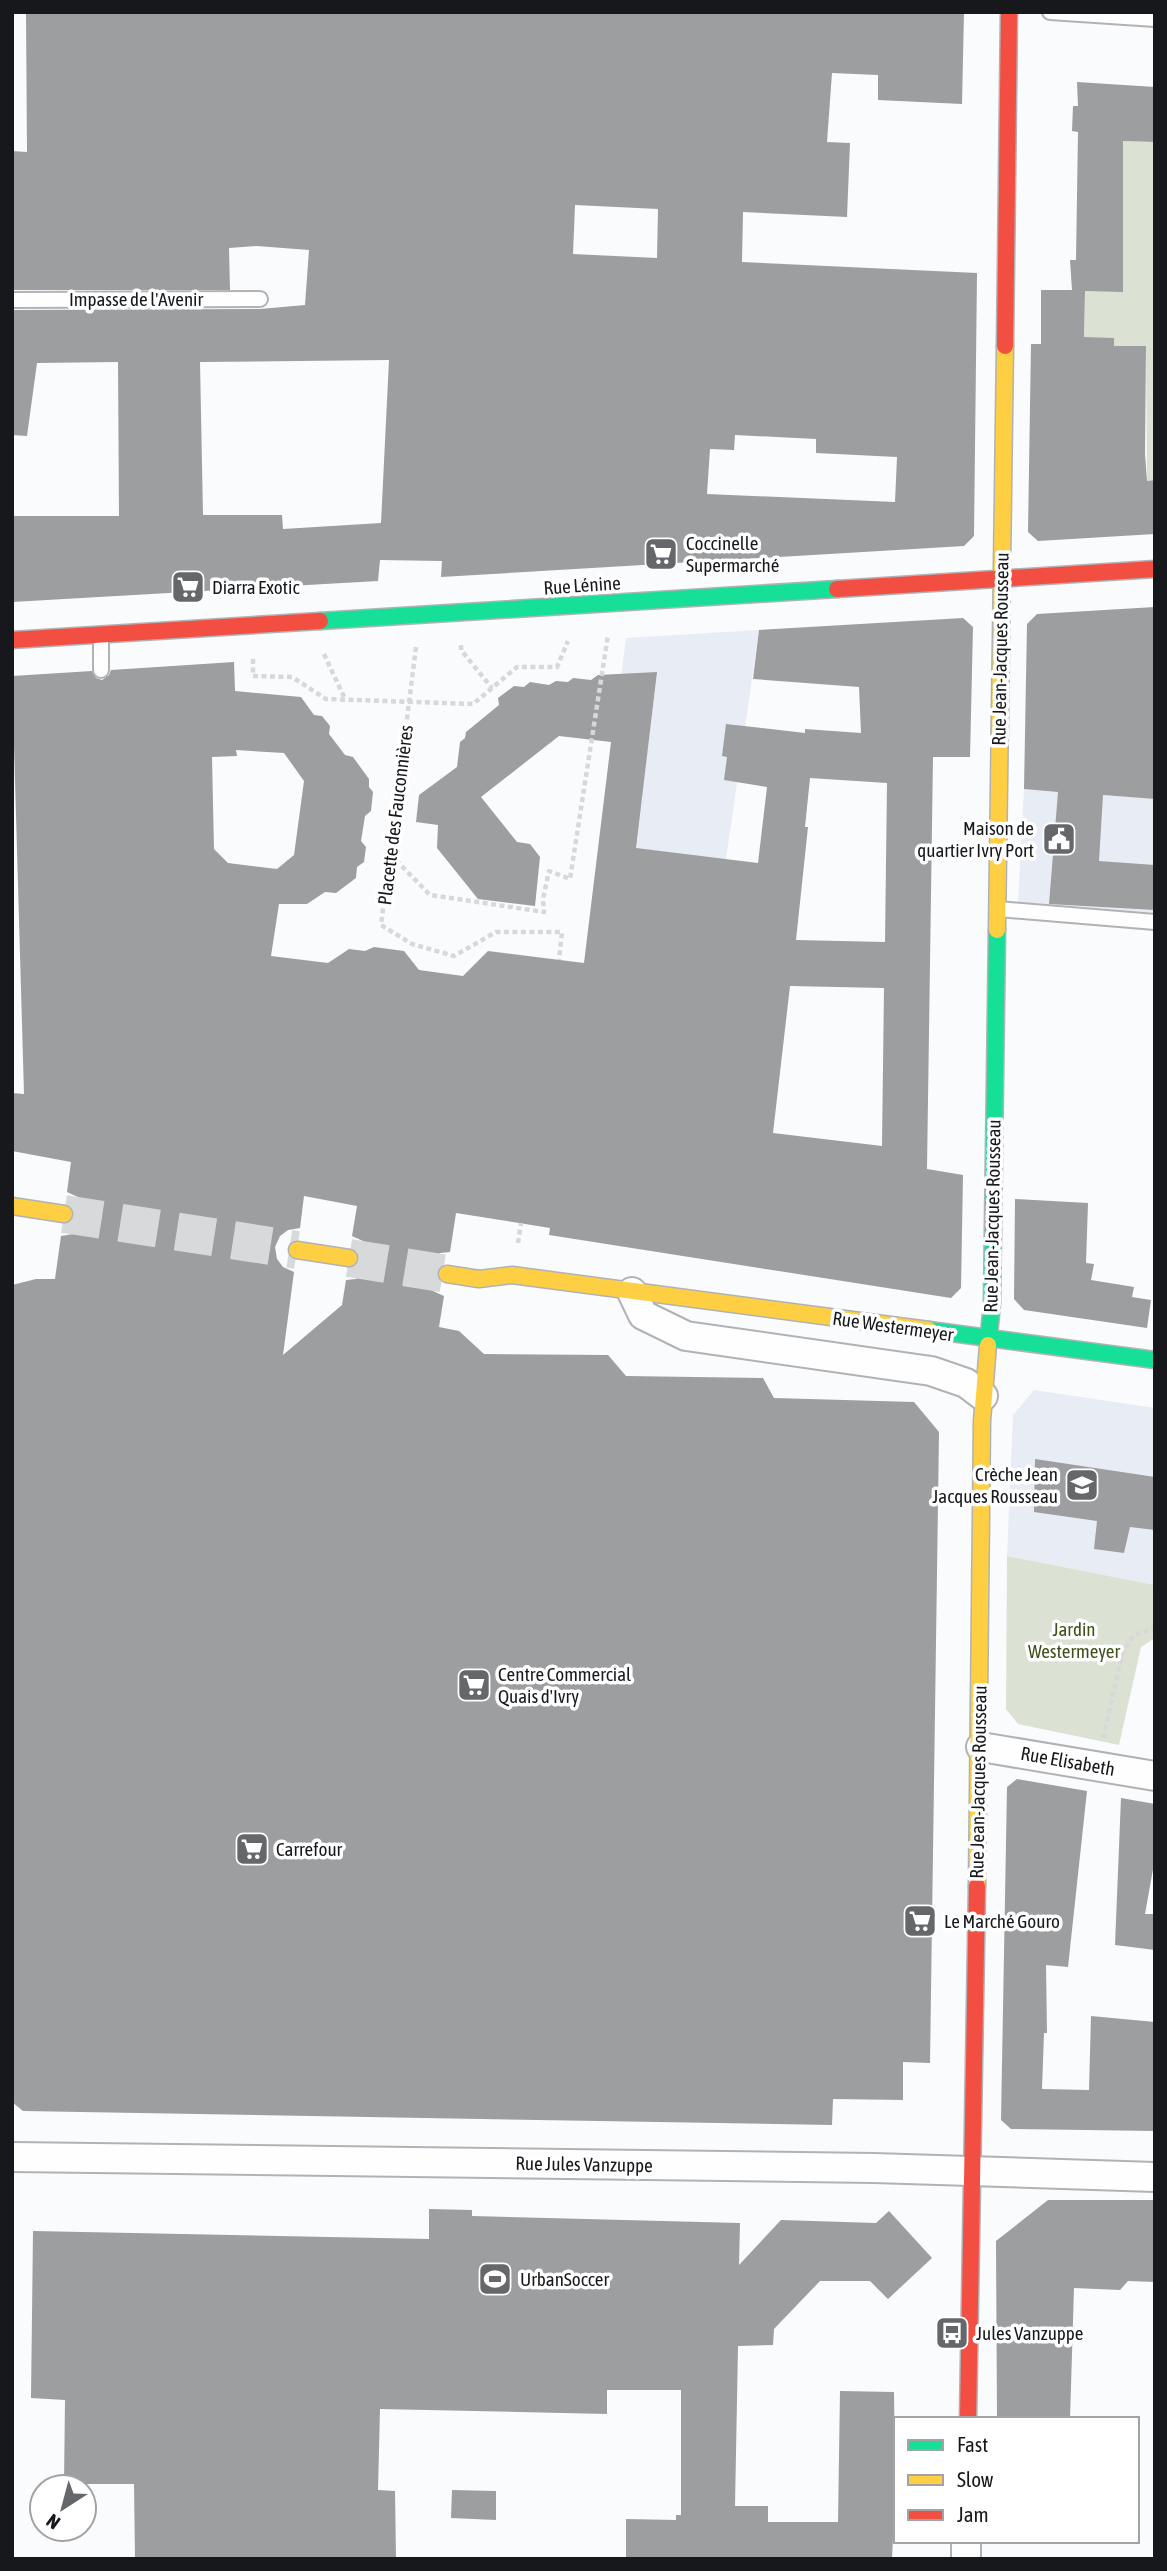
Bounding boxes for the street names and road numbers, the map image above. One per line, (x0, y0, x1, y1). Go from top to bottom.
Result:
street label: Impasse de l'Avenir (69, 288, 203, 310)
street label: Rue Jean-Jacques Rousseau (987, 552, 1013, 746)
street label: Rue Lénine (543, 571, 621, 599)
street label: Placette des Fauconnières (373, 723, 417, 906)
street label: Rue Jean-Jacques Rousseau (979, 1119, 1005, 1313)
street label: Rue Westermeyer (831, 1307, 955, 1345)
street label: Rue Jean-Jacques Rousseau (965, 1685, 991, 1879)
street label: Rue Elisabeth (1019, 1742, 1117, 1780)
street label: Rue Jules Vanzuppe (515, 2152, 653, 2176)

